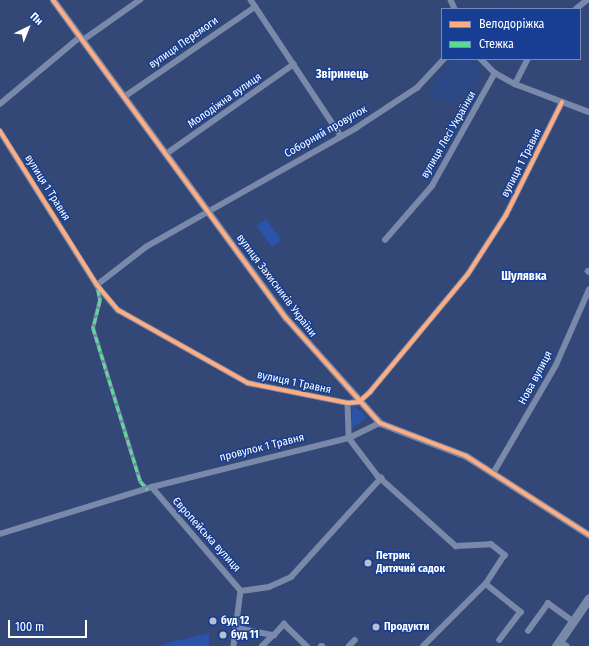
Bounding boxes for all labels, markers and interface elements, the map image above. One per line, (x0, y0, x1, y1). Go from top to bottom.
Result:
north arrow (8, 8, 48, 48)
legend (441, 8, 581, 60)
text: Пн (28, 10, 46, 28)
street label: вулиця Перемоги (147, 14, 221, 72)
text: Велодоріжка (479, 17, 545, 31)
text: Стежка (479, 37, 514, 51)
district label: Звіринець (316, 68, 368, 82)
street label: Молодіжна вулиця (186, 71, 264, 131)
street label: вулиця Лесі Українки (419, 89, 479, 181)
street label: Соборний провулок (282, 103, 370, 161)
street label: вулиця 1 Травня (499, 126, 545, 200)
street label: вулиця 1 Травня (21, 152, 73, 224)
street label: вулиця Захисників України (233, 232, 319, 340)
district label: Шулявка (501, 270, 547, 284)
street label: Нова вулиця (516, 349, 556, 407)
street label: вулиця 1 Травня (256, 369, 332, 397)
street label: провулок 1 Травня (218, 431, 306, 465)
street label: Європейська вулиця (169, 495, 243, 575)
place label: Петрик Дитячий садок (376, 550, 445, 576)
marker: Петрик Дитячий садок (363, 558, 373, 568)
scale bar (10, 612, 89, 638)
place label: буд 12 (221, 614, 249, 628)
marker: буд 12 (208, 616, 218, 626)
text: 100 m (15, 620, 44, 634)
place label: Продукти (384, 620, 429, 634)
marker: Продукти (371, 622, 381, 632)
place label: буд 11 (231, 628, 259, 642)
marker: буд 11 (218, 630, 228, 640)

